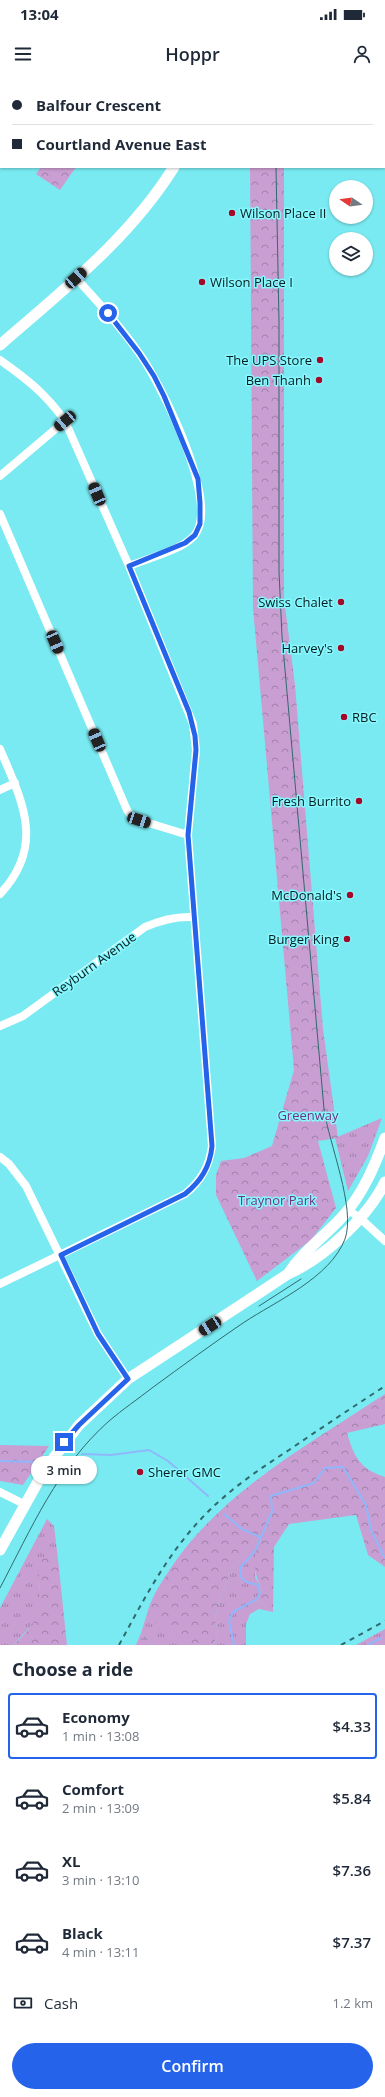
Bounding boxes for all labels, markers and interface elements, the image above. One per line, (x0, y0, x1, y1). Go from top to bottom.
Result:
text: 13:04 (20, 4, 59, 24)
text: Hoppr (165, 42, 220, 66)
icon: menu (12, 43, 34, 65)
icon: person (351, 43, 373, 65)
text: Balfour Crescent (36, 95, 161, 115)
text: Courtland Avenue East (36, 134, 207, 154)
north arrow (329, 180, 373, 224)
map controls (329, 180, 373, 276)
place label: Wilson Place II (240, 204, 326, 222)
marker: Wilson Place II (227, 208, 237, 218)
button: layers (329, 232, 373, 276)
car (63, 266, 89, 290)
place label: Wilson Place I (210, 273, 293, 291)
marker: Wilson Place I (197, 277, 207, 287)
route start (99, 304, 117, 322)
place label: The UPS Store (226, 351, 312, 369)
marker: The UPS Store (315, 355, 325, 365)
place label: Ben Thanh (246, 371, 311, 389)
marker: Ben Thanh (314, 375, 324, 385)
car (52, 409, 78, 433)
car (87, 481, 107, 507)
place label: Swiss Chalet (258, 593, 333, 611)
marker: Swiss Chalet (336, 597, 346, 607)
car (45, 629, 65, 655)
place label: Harvey's (282, 639, 333, 657)
marker: Harvey's (336, 643, 346, 653)
place label: RBC (352, 708, 377, 726)
marker: RBC (339, 712, 349, 722)
car (87, 727, 107, 753)
place label: Fresh Burrito (271, 792, 351, 810)
marker: Fresh Burrito (354, 796, 364, 806)
car (126, 811, 152, 829)
place label: McDonald's (271, 886, 342, 904)
marker: McDonald's (345, 890, 355, 900)
street label: Reyburn Avenue (48, 927, 140, 1001)
place label: Burger King (268, 930, 339, 948)
marker: Burger King (342, 934, 352, 944)
park label: Greenway (277, 1106, 339, 1124)
park label: Traynor Park (238, 1191, 316, 1209)
car (197, 1314, 223, 1338)
route end (55, 1433, 73, 1451)
callout: 3 min (31, 1456, 97, 1484)
text: 3 min (46, 1461, 82, 1479)
place label: Sherer GMC (148, 1463, 221, 1481)
marker: Sherer GMC (135, 1467, 145, 1477)
text: Choose a ride (12, 1657, 133, 1681)
text: Economy (62, 1707, 130, 1727)
icon: car (14, 1708, 50, 1744)
text: $4.33 (333, 1716, 371, 1736)
text: 1 min · 13:08 (62, 1727, 139, 1745)
text: Comfort (62, 1779, 124, 1799)
icon: car (14, 1780, 50, 1816)
text: $5.84 (333, 1788, 371, 1808)
text: 2 min · 13:09 (62, 1799, 139, 1817)
text: XL (62, 1851, 80, 1871)
icon: car (14, 1852, 50, 1888)
text: $7.36 (333, 1860, 371, 1880)
text: 3 min · 13:10 (62, 1871, 139, 1889)
text: Black (62, 1923, 103, 1943)
icon: car (14, 1924, 50, 1960)
text: $7.37 (333, 1932, 371, 1952)
text: 4 min · 13:11 (62, 1943, 139, 1961)
icon: cash (12, 1992, 34, 2014)
text: Cash (44, 1993, 78, 2013)
text: 1.2 km (332, 1994, 373, 2012)
button: Confirm (12, 2043, 373, 2089)

